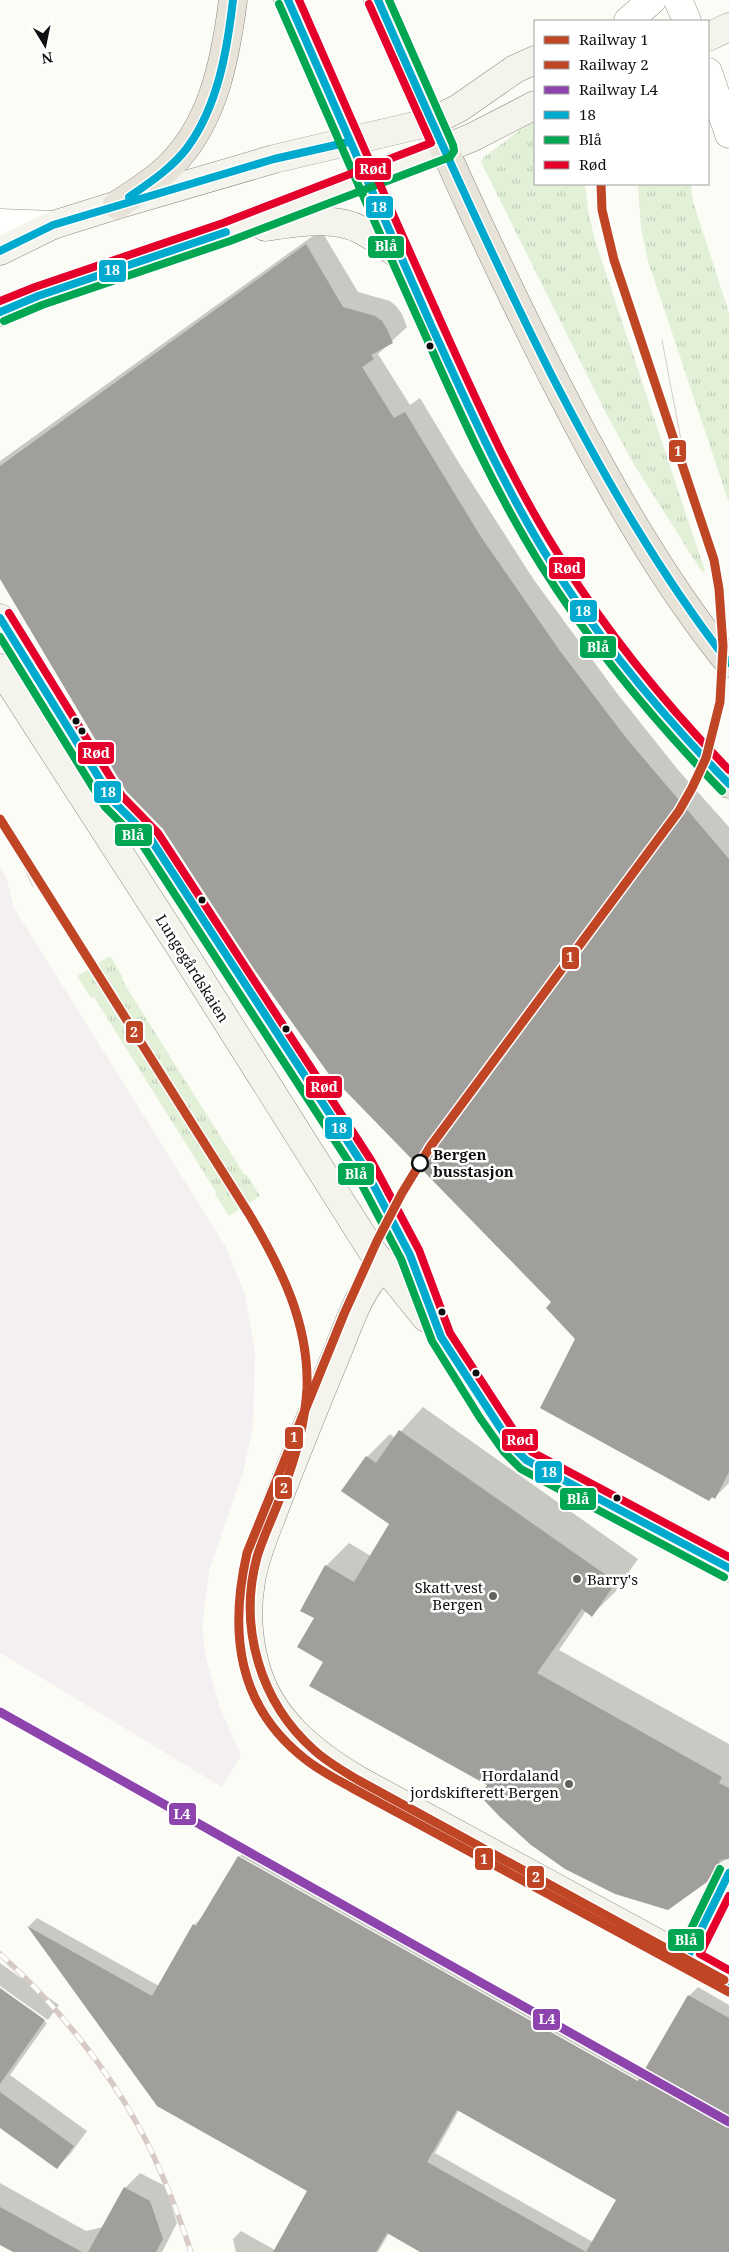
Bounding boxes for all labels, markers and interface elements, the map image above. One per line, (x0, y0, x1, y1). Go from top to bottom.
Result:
north arrow (20, 20, 70, 70)
legend (534, 20, 709, 185)
text: Railway 1 (579, 29, 649, 49)
text: N (40, 48, 54, 69)
text: Railway 2 (579, 54, 649, 74)
text: Railway L4 (579, 79, 659, 99)
text: 18 (579, 104, 596, 124)
text: Blå (579, 129, 602, 149)
text: Rød (579, 154, 607, 174)
line badge: Rød (354, 157, 392, 181)
text: Rød (359, 159, 387, 178)
line badge: 18 (365, 195, 394, 219)
text: 18 (371, 197, 387, 216)
line badge: Blå (367, 235, 405, 259)
text: Blå (375, 236, 397, 255)
line badge: 18 (98, 259, 127, 283)
text: 18 (104, 260, 120, 279)
unlabelled marker (425, 341, 435, 351)
line badge: 1 (668, 439, 687, 463)
text: 1 (674, 441, 682, 460)
line badge: Rød (548, 556, 586, 580)
text: Rød (553, 558, 581, 577)
line badge: 18 (569, 599, 598, 623)
text: 18 (575, 601, 591, 620)
line badge: Blå (579, 635, 617, 659)
text: Blå (587, 637, 609, 656)
unlabelled marker (71, 716, 81, 726)
unlabelled marker (77, 726, 87, 736)
line badge: Rød (77, 741, 115, 765)
text: Rød (82, 743, 110, 762)
line badge: 18 (93, 780, 122, 804)
text: 18 (100, 782, 116, 801)
line badge: Blå (114, 823, 153, 847)
text: Blå (122, 825, 144, 844)
unlabelled marker (197, 895, 207, 905)
street label: Lungegårdskaien (152, 910, 234, 1026)
line badge: 1 (561, 946, 580, 970)
text: 1 (566, 947, 574, 966)
line badge: 2 (125, 1020, 144, 1044)
text: 2 (130, 1022, 138, 1041)
unlabelled marker (281, 1024, 291, 1034)
line badge: Rød (305, 1075, 343, 1099)
text: Rød (310, 1077, 338, 1096)
line badge: 18 (324, 1116, 353, 1140)
text: 18 (331, 1118, 347, 1137)
place label: Bergen busstasjon (433, 1144, 514, 1181)
marker: Bergen busstasjon (411, 1154, 429, 1172)
line badge: Blå (337, 1162, 375, 1186)
text: Blå (345, 1164, 367, 1183)
unlabelled marker (437, 1307, 447, 1317)
unlabelled marker (471, 1368, 481, 1378)
line badge: 1 (284, 1426, 304, 1450)
text: 1 (290, 1427, 298, 1446)
line badge: Rød (501, 1428, 539, 1452)
text: Rød (506, 1430, 534, 1449)
line badge: 18 (534, 1460, 563, 1484)
text: 18 (541, 1462, 557, 1481)
line badge: 2 (274, 1476, 293, 1500)
text: 2 (280, 1478, 288, 1497)
line badge: Blå (559, 1487, 597, 1511)
text: Blå (567, 1489, 589, 1508)
unlabelled marker (612, 1493, 622, 1503)
place label: Barry's (587, 1569, 638, 1589)
marker: Barry's (571, 1573, 583, 1585)
place label: Skatt vest Bergen (414, 1577, 483, 1614)
marker: Skatt vest Bergen (487, 1590, 499, 1602)
place label: Hordaland jordskifterett Bergen (409, 1765, 559, 1802)
marker: Hordaland jordskifterett Bergen (563, 1778, 575, 1790)
line badge: L4 (168, 1802, 197, 1826)
text: L4 (173, 1804, 191, 1823)
line badge: 1 (474, 1847, 494, 1871)
text: 1 (480, 1849, 488, 1868)
line badge: 2 (526, 1865, 545, 1889)
text: 2 (532, 1867, 540, 1886)
line badge: Blå (667, 1928, 705, 1952)
text: Blå (675, 1930, 697, 1949)
line badge: L4 (532, 2008, 561, 2031)
text: L4 (538, 2009, 556, 2028)

